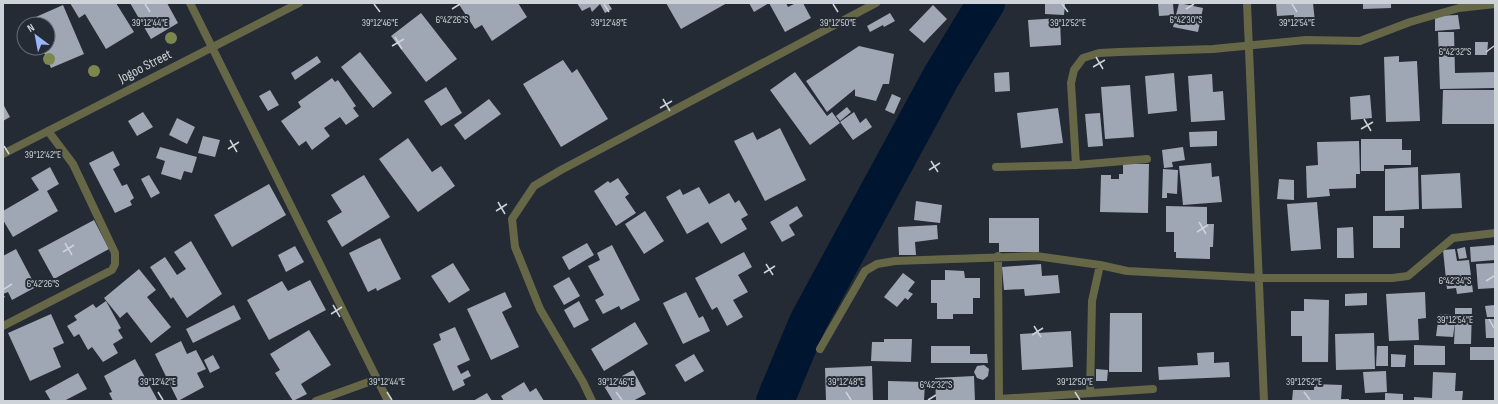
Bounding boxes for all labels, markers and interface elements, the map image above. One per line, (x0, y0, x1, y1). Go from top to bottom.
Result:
text: 6°42'26"S (436, 14, 468, 26)
text: 6°42'30"S (1170, 14, 1202, 26)
north arrow (16, 16, 56, 56)
text: 39°12'44"E (132, 17, 168, 29)
text: 39°12'46"E (362, 17, 398, 29)
text: 39°12'48"E (591, 17, 627, 29)
text: 39°12'50"E (820, 17, 856, 29)
text: 39°12'52"E (1050, 17, 1086, 29)
text: 39°12'54"E (1279, 17, 1315, 29)
text: N (25, 21, 37, 35)
street label: Jogoo Street (115, 45, 175, 87)
text: 6°42'32"S (1439, 46, 1471, 58)
text: 39°12'42"E (25, 149, 61, 161)
text: 6°42'34"S (1439, 275, 1471, 287)
text: 6°42'26"S (27, 278, 59, 290)
text: 39°12'54"E (1437, 314, 1473, 326)
text: 39°12'42"E (140, 376, 176, 388)
text: 39°12'44"E (369, 376, 405, 388)
text: 39°12'46"E (598, 376, 634, 388)
text: 39°12'48"E (828, 376, 864, 388)
text: 39°12'50"E (1057, 376, 1093, 388)
text: 39°12'52"E (1286, 376, 1322, 388)
text: 6°42'32"S (920, 379, 952, 391)

